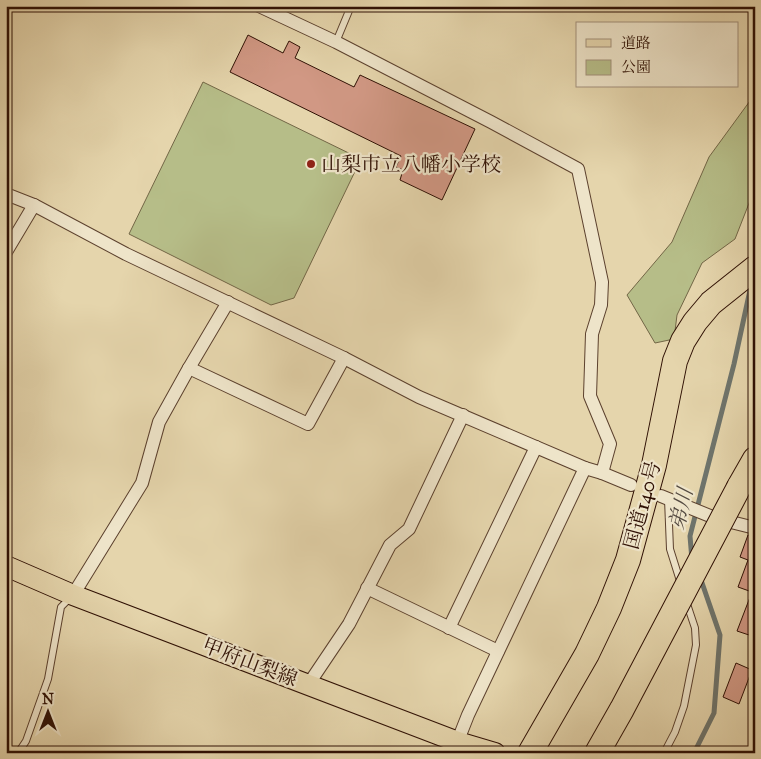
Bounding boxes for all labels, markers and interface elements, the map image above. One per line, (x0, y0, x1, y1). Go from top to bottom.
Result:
legend (576, 22, 738, 88)
text: 道路 (621, 34, 651, 52)
text: 公園 (621, 58, 651, 76)
place label: 山梨市立八幡小学校 (321, 152, 501, 176)
marker: 山梨市立八幡小学校 (305, 158, 317, 170)
street label: 国道140号 (619, 458, 665, 552)
water label: 弟川 (664, 484, 699, 532)
street label: 甲府山梨線 (199, 633, 301, 691)
north arrow (22, 686, 72, 736)
text: N (42, 691, 54, 708)

